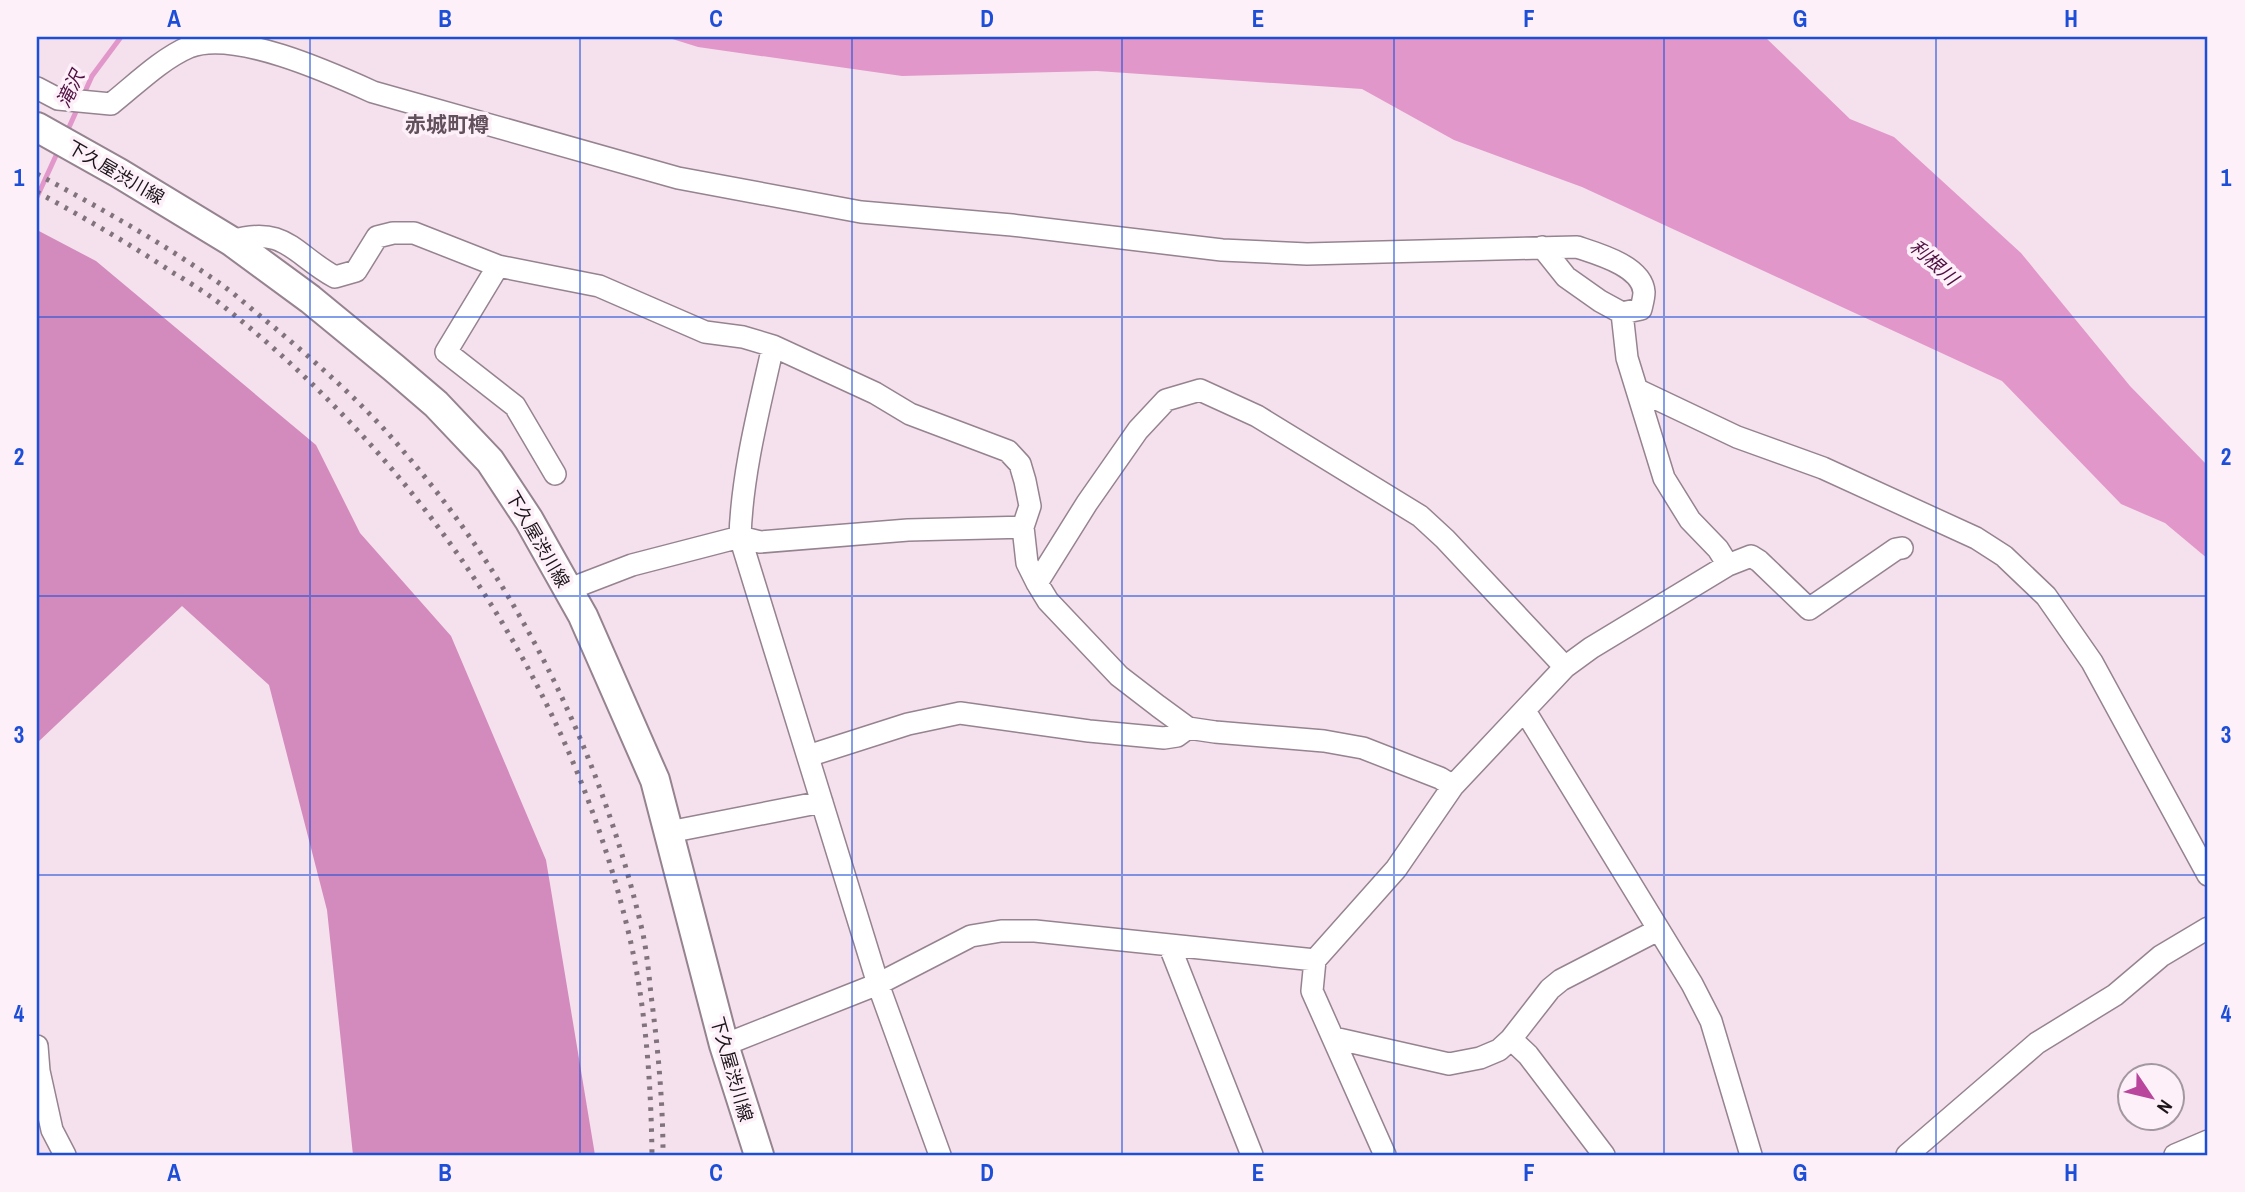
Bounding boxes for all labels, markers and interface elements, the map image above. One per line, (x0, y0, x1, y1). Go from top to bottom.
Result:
text: A (167, 3, 181, 34)
text: B (438, 3, 452, 34)
text: C (709, 3, 723, 34)
text: D (980, 3, 994, 34)
text: E (1252, 3, 1264, 34)
text: F (1523, 3, 1535, 34)
text: G (1793, 3, 1807, 34)
text: H (2064, 3, 2078, 34)
water label: 滝沢 (50, 64, 91, 112)
district label: 赤城町樽 (405, 110, 489, 139)
street label: 下久屋渋川線 (63, 134, 169, 210)
text: 1 (14, 162, 25, 193)
text: 1 (2221, 162, 2232, 193)
water label: 利根川 (1904, 233, 1965, 292)
text: 2 (14, 441, 24, 472)
text: 2 (2221, 441, 2231, 472)
street label: 下久屋渋川線 (500, 486, 576, 592)
text: 3 (14, 719, 24, 750)
text: 3 (2221, 719, 2231, 750)
text: 4 (14, 998, 25, 1029)
text: 4 (2221, 998, 2232, 1029)
street label: 下久屋渋川線 (705, 1014, 759, 1124)
north arrow (2116, 1062, 2186, 1132)
text: N (2151, 1095, 2179, 1119)
text: A (167, 1157, 181, 1188)
text: B (438, 1157, 452, 1188)
text: C (709, 1157, 723, 1188)
text: D (980, 1157, 994, 1188)
text: E (1252, 1157, 1264, 1188)
text: F (1523, 1157, 1535, 1188)
text: G (1793, 1157, 1807, 1188)
text: H (2064, 1157, 2078, 1188)

